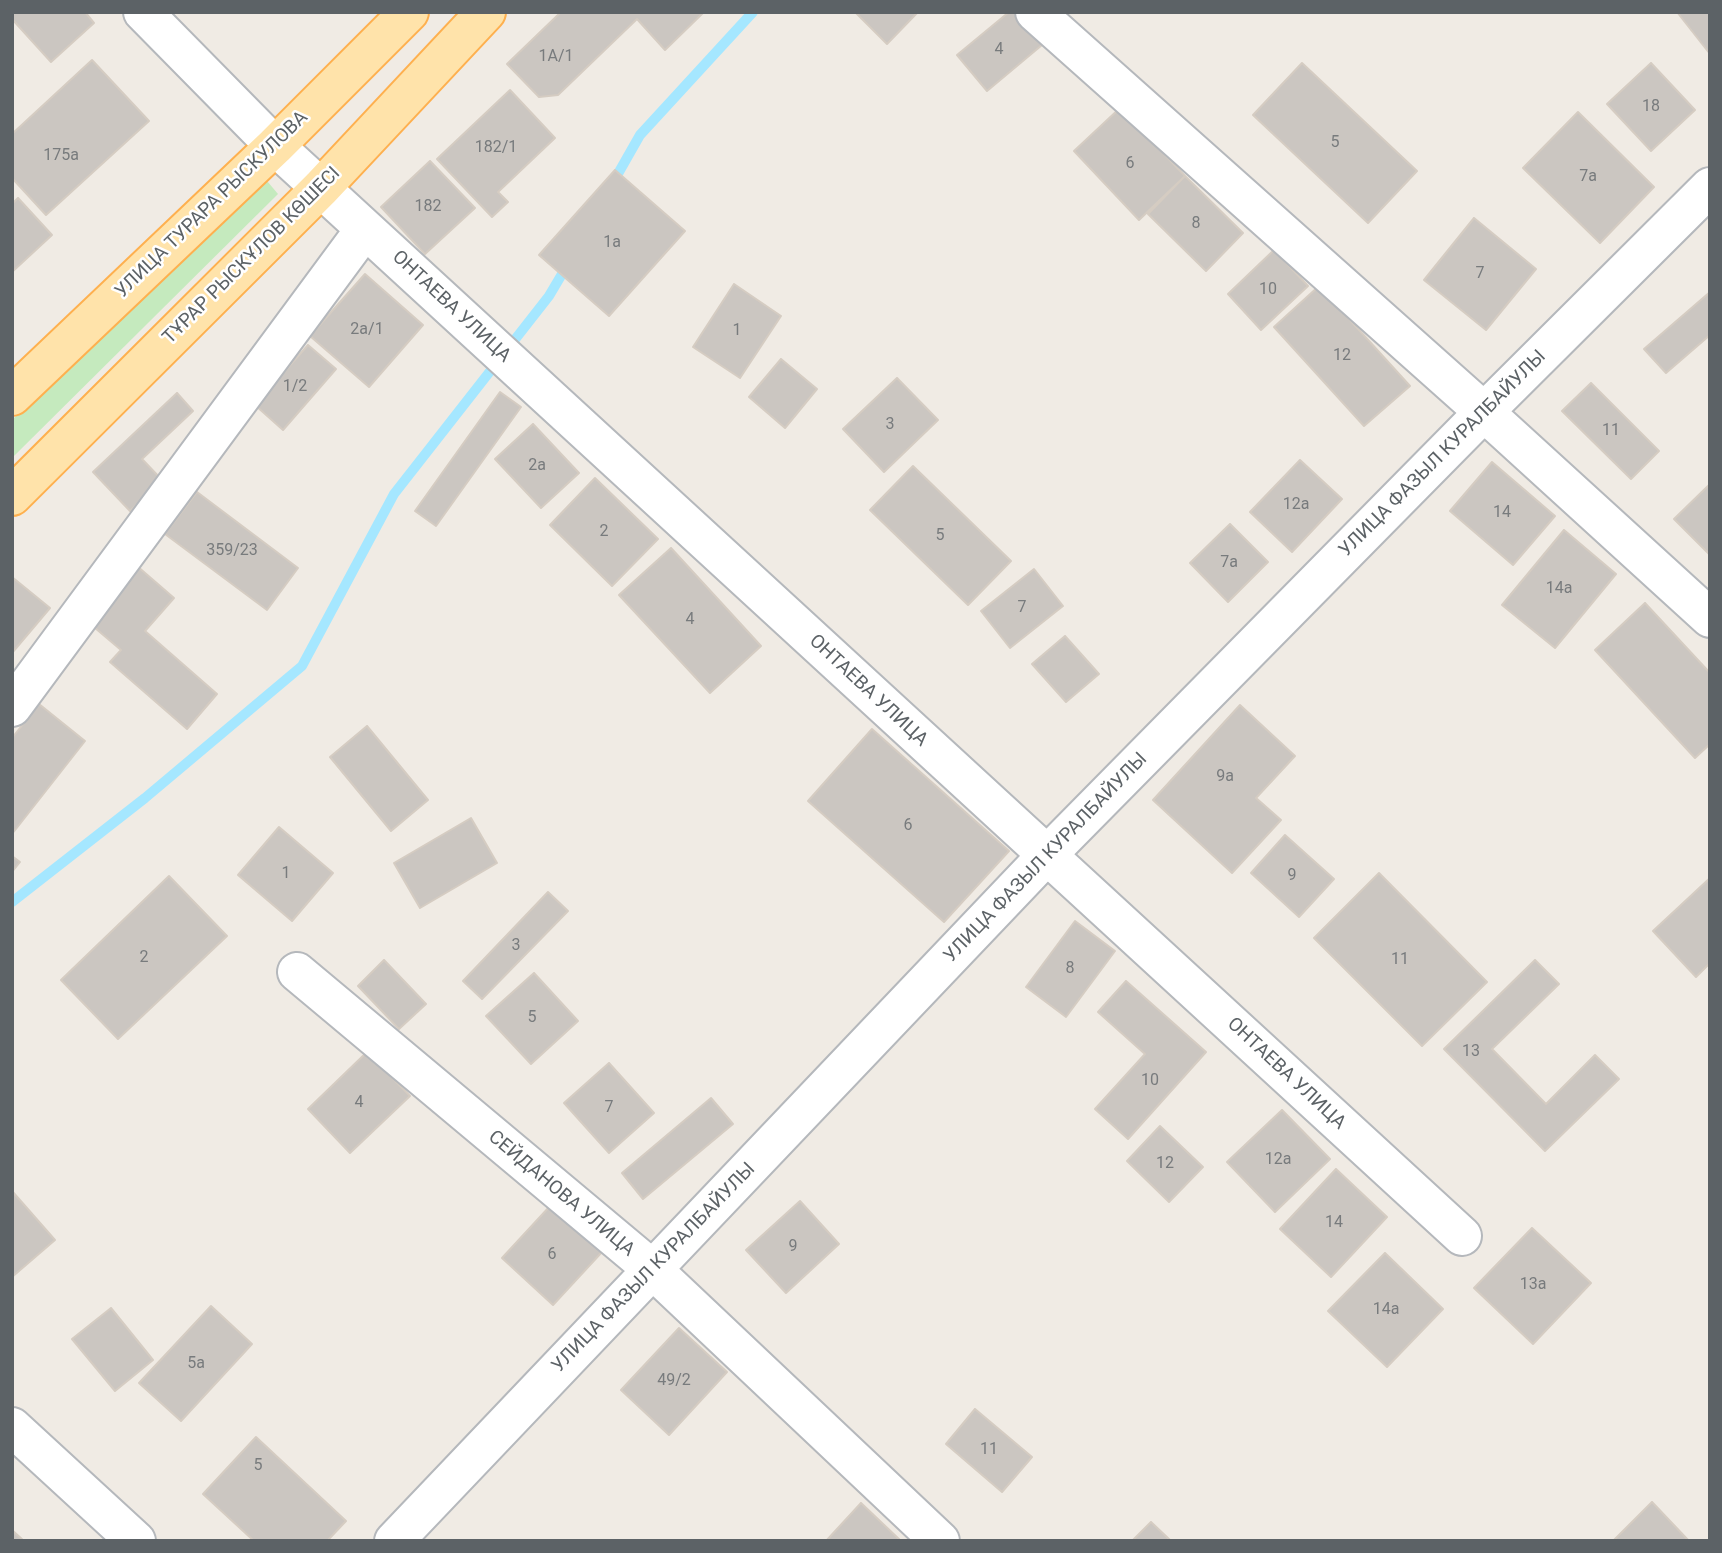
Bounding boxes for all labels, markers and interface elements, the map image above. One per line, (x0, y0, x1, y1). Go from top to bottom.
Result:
house number: 4 (995, 40, 1003, 60)
house number: 1А/1 (538, 47, 574, 67)
house number: 18 (1642, 97, 1660, 117)
street label: УЛИЦА ТУРАРА РЫСКУЛОВА (111, 107, 313, 303)
house number: 5 (1331, 133, 1339, 153)
house number: 182/1 (475, 138, 517, 158)
house number: 175а (43, 146, 79, 166)
house number: 6 (1126, 154, 1134, 174)
street label: ТҰРАР РЫСКҰЛОВ КӨШЕСІ (159, 163, 345, 349)
house number: 7а (1579, 167, 1597, 187)
house number: 182 (415, 197, 441, 217)
house number: 8 (1192, 214, 1200, 234)
house number: 1а (603, 233, 621, 253)
street label: ОНТАЕВА УЛИЦА (387, 246, 515, 368)
house number: 7 (1476, 264, 1484, 284)
house number: 10 (1259, 280, 1277, 300)
house number: 2a/1 (350, 320, 384, 340)
house number: 1 (733, 321, 741, 341)
house number: 12 (1333, 346, 1351, 366)
street label: УЛИЦА ФАЗЫЛ КУРАЛБАЙУЛЫ (1335, 346, 1551, 562)
house number: 1/2 (283, 377, 307, 397)
house number: 3 (886, 415, 894, 435)
house number: 11 (1602, 421, 1620, 441)
house number: 2а (528, 456, 546, 476)
house number: 12а (1283, 495, 1309, 515)
house number: 14 (1493, 503, 1511, 523)
house number: 2 (600, 522, 608, 542)
house number: 5 (936, 526, 944, 546)
house number: 359/23 (206, 541, 258, 561)
house number: 7а (1220, 553, 1238, 573)
house number: 14а (1546, 579, 1572, 599)
house number: 7 (1018, 598, 1026, 618)
house number: 4 (686, 610, 694, 630)
street label: ОНТАЕВА УЛИЦА (804, 630, 932, 752)
street label: УЛИЦА ФАЗЫЛ КУРАЛБАЙУЛЫ (940, 748, 1152, 968)
house number: 9а (1216, 767, 1234, 787)
house number: 6 (904, 816, 912, 836)
house number: 1 (282, 864, 290, 884)
house number: 9 (1288, 866, 1296, 886)
house number: 3 (512, 936, 520, 956)
house number: 2 (140, 948, 148, 968)
house number: 11 (1391, 950, 1409, 970)
house number: 8 (1066, 959, 1074, 979)
house number: 5 (528, 1008, 536, 1028)
street label: ОНТАЕВА УЛИЦА (1222, 1013, 1350, 1135)
house number: 13 (1462, 1042, 1480, 1062)
house number: 10 (1141, 1071, 1159, 1091)
house number: 4 (355, 1093, 363, 1113)
house number: 7 (605, 1098, 613, 1118)
street label: СЕЙДАНОВА УЛИЦА (483, 1126, 639, 1262)
house number: 12а (1265, 1150, 1291, 1170)
house number: 12 (1156, 1154, 1174, 1174)
street label: УЛИЦА ФАЗЫЛ КУРАЛБАЙУЛЫ (548, 1158, 760, 1378)
house number: 14 (1325, 1213, 1343, 1233)
house number: 9 (789, 1237, 797, 1257)
house number: 6 (548, 1245, 556, 1265)
house number: 13а (1520, 1275, 1546, 1295)
house number: 14а (1373, 1300, 1399, 1320)
house number: 5а (187, 1354, 205, 1374)
house number: 49/2 (657, 1371, 691, 1391)
house number: 11 (980, 1440, 998, 1460)
house number: 5 (254, 1456, 262, 1476)

